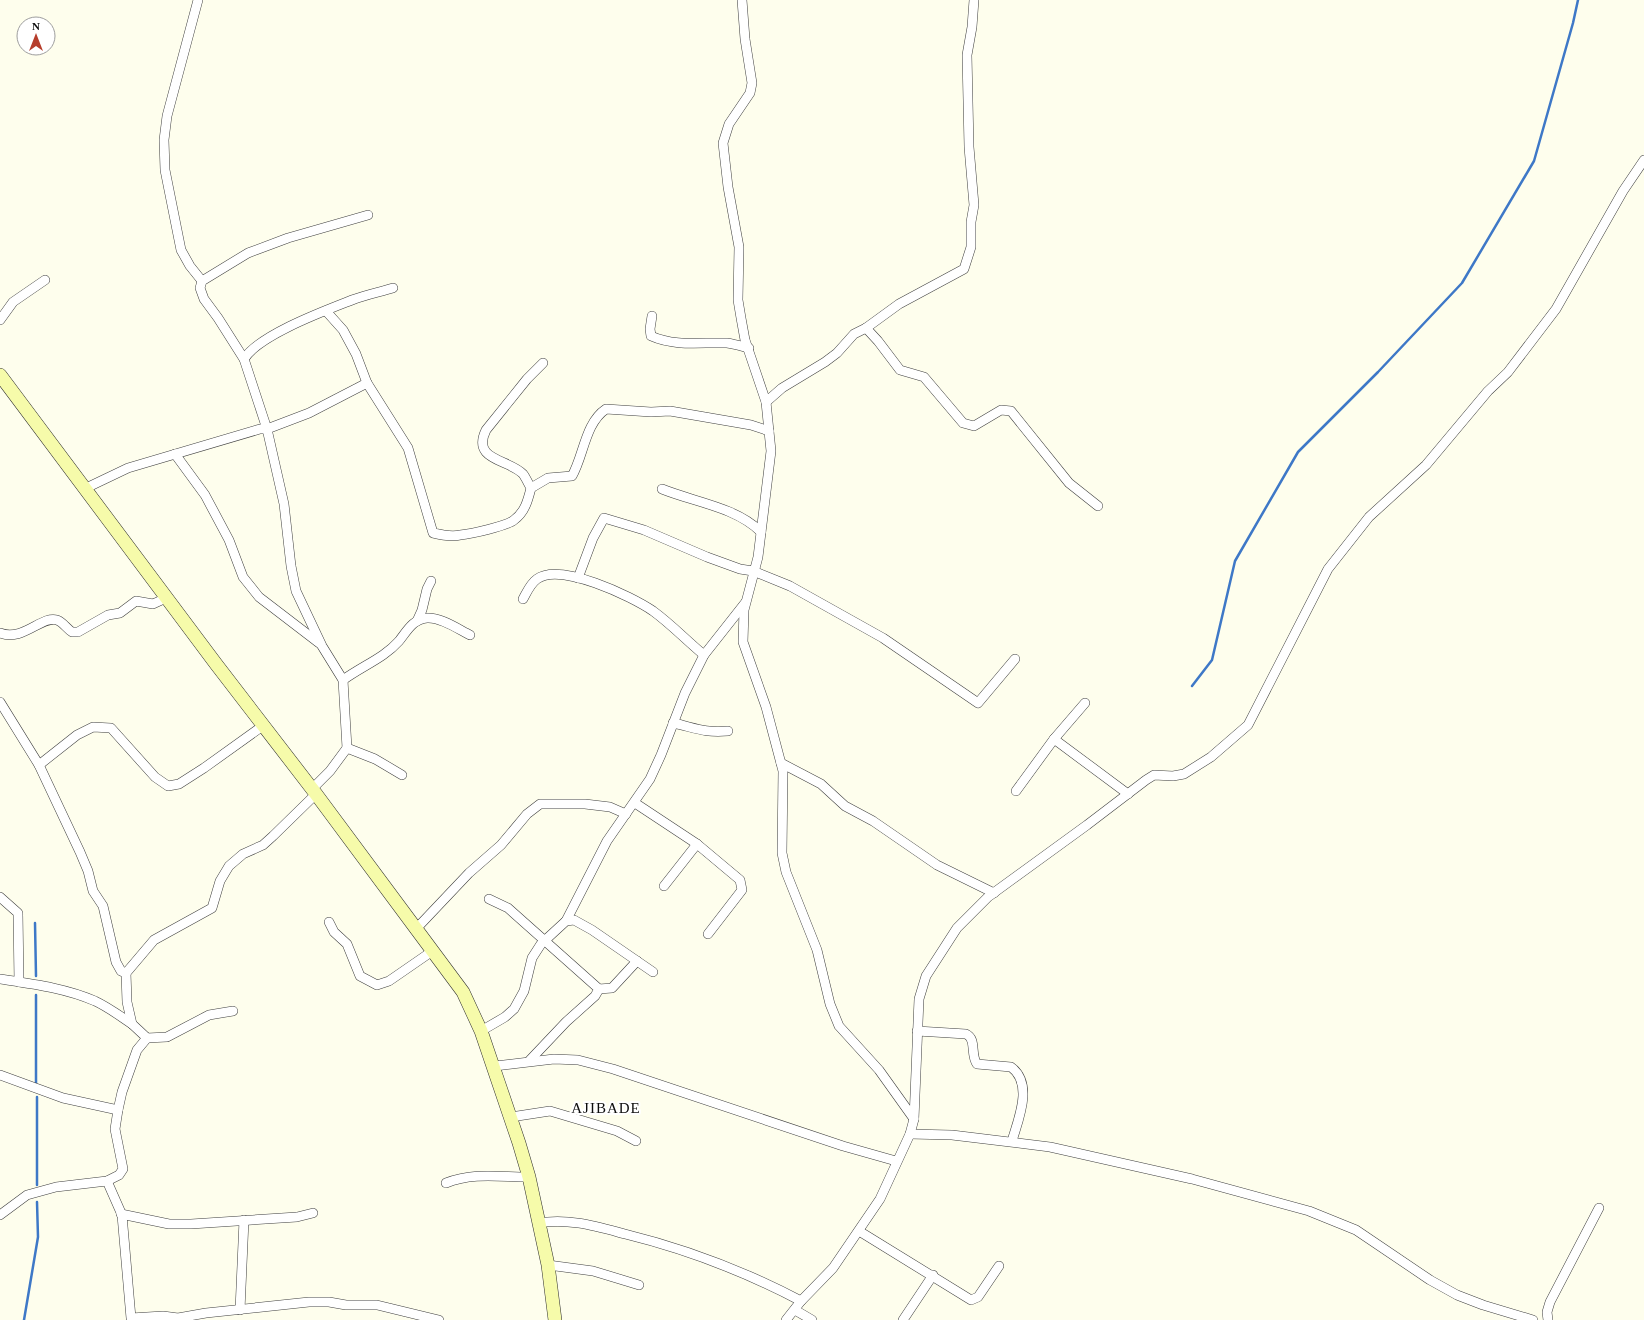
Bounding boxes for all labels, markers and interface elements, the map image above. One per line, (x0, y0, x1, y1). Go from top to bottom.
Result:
north arrow (16, 16, 56, 56)
text: N (32, 20, 40, 32)
district label: AJIBADE (571, 1100, 641, 1116)

